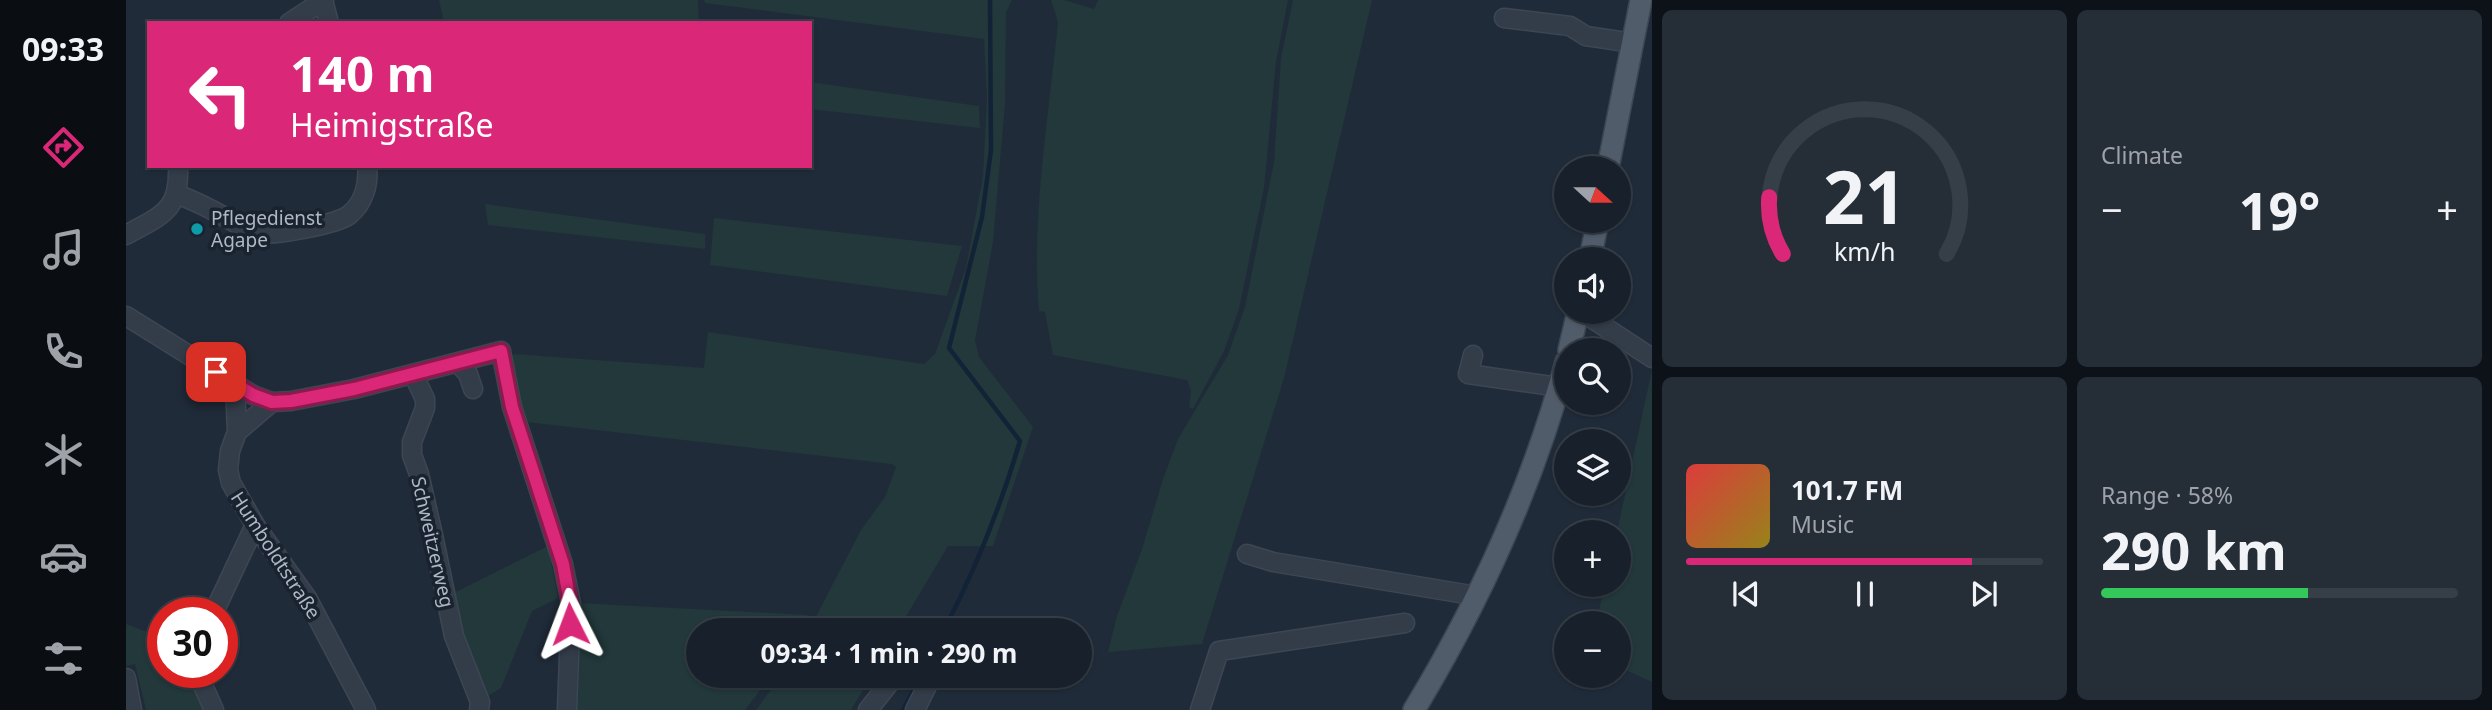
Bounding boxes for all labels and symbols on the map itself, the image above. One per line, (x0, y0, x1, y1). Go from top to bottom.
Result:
north arrow (1554, 156, 1631, 233)
place label: Pflegedienst Agape (211, 205, 322, 253)
marker: Pflegedienst Agape (189, 221, 205, 237)
pin (186, 342, 246, 402)
street label: Schweitzerweg (405, 474, 461, 610)
street label: Humboldtstraße (225, 486, 327, 624)
position arrow (533, 587, 607, 661)
speed limit sign: 30 (147, 597, 238, 688)

